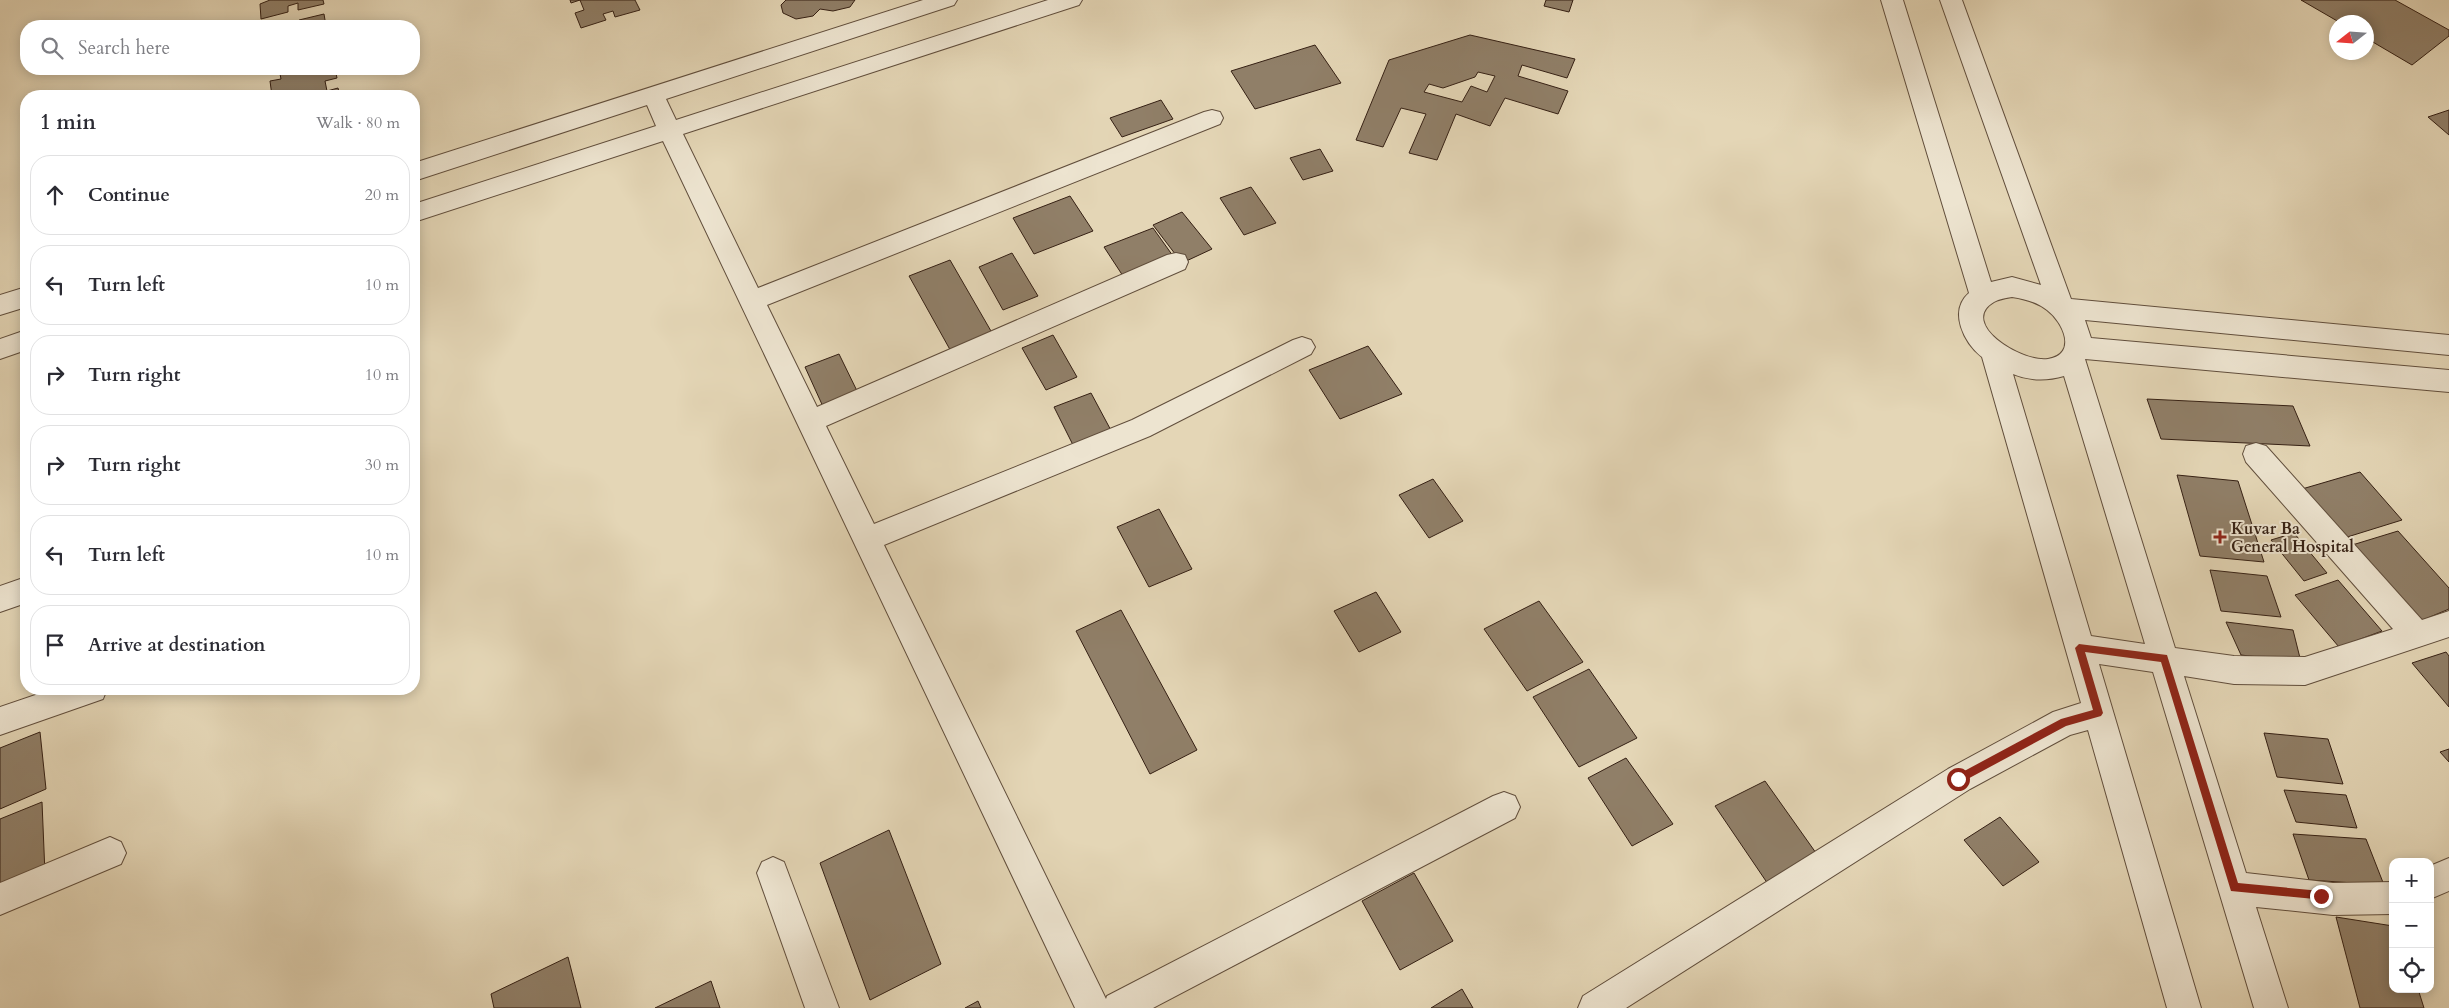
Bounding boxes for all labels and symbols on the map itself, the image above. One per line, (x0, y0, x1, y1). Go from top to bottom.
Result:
north arrow (2329, 15, 2374, 60)
place label: Kuvar Ba General Hospital (2231, 518, 2354, 558)
marker: Kuvar Ba General Hospital (2213, 530, 2227, 544)
route start (1947, 768, 1970, 791)
route end (2310, 885, 2333, 908)

